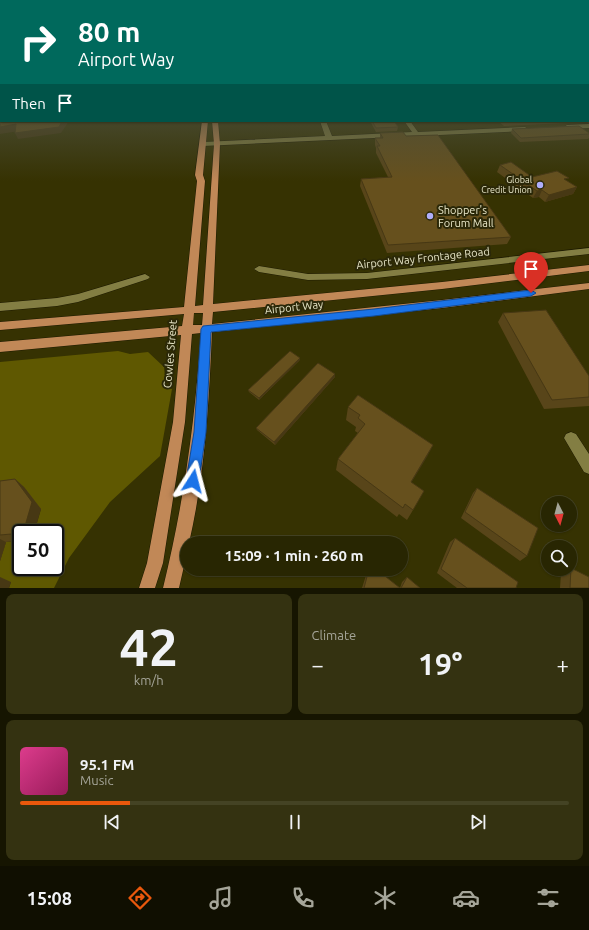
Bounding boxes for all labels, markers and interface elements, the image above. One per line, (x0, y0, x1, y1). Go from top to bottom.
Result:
icon: right (12, 16, 64, 68)
text: 80 m (78, 16, 140, 47)
text: Airport Way (78, 49, 174, 69)
icon: arrive (54, 92, 76, 114)
text: Then (12, 95, 46, 112)
place label: Global Credit Union (481, 175, 533, 195)
marker: Global Credit Union (535, 180, 545, 190)
place label: Shopper's Forum Mall (438, 204, 494, 229)
marker: Shopper's Forum Mall (425, 211, 435, 221)
street label: Airport Way Frontage Road (356, 245, 490, 271)
pin (514, 252, 548, 293)
icon: arrive (520, 258, 542, 280)
street label: Airport Way (264, 298, 325, 316)
street label: Cowles Street (161, 319, 179, 389)
position arrow (172, 460, 214, 502)
north arrow (541, 496, 577, 532)
map controls (541, 496, 577, 576)
speed limit sign: 50 (12, 524, 64, 576)
button: search (541, 540, 577, 576)
text: 15:09 · 1 min · 260 m (225, 547, 363, 564)
text: 42 (119, 618, 178, 676)
text: Climate (312, 628, 356, 642)
text: 19° (418, 647, 462, 681)
text: − (312, 652, 324, 677)
text: + (557, 652, 569, 677)
text: km/h (134, 673, 164, 687)
text: 95.1 FM (80, 756, 134, 773)
text: Music (80, 773, 114, 787)
icon: previous (101, 811, 123, 833)
icon: pause (284, 811, 306, 833)
icon: next (467, 811, 489, 833)
icon: directions (126, 884, 154, 912)
icon: music (207, 884, 235, 912)
icon: phone (289, 884, 317, 912)
icon: climate (371, 884, 399, 912)
icon: car (452, 884, 480, 912)
icon: filters (534, 884, 562, 912)
text: 15:08 (27, 888, 72, 908)

